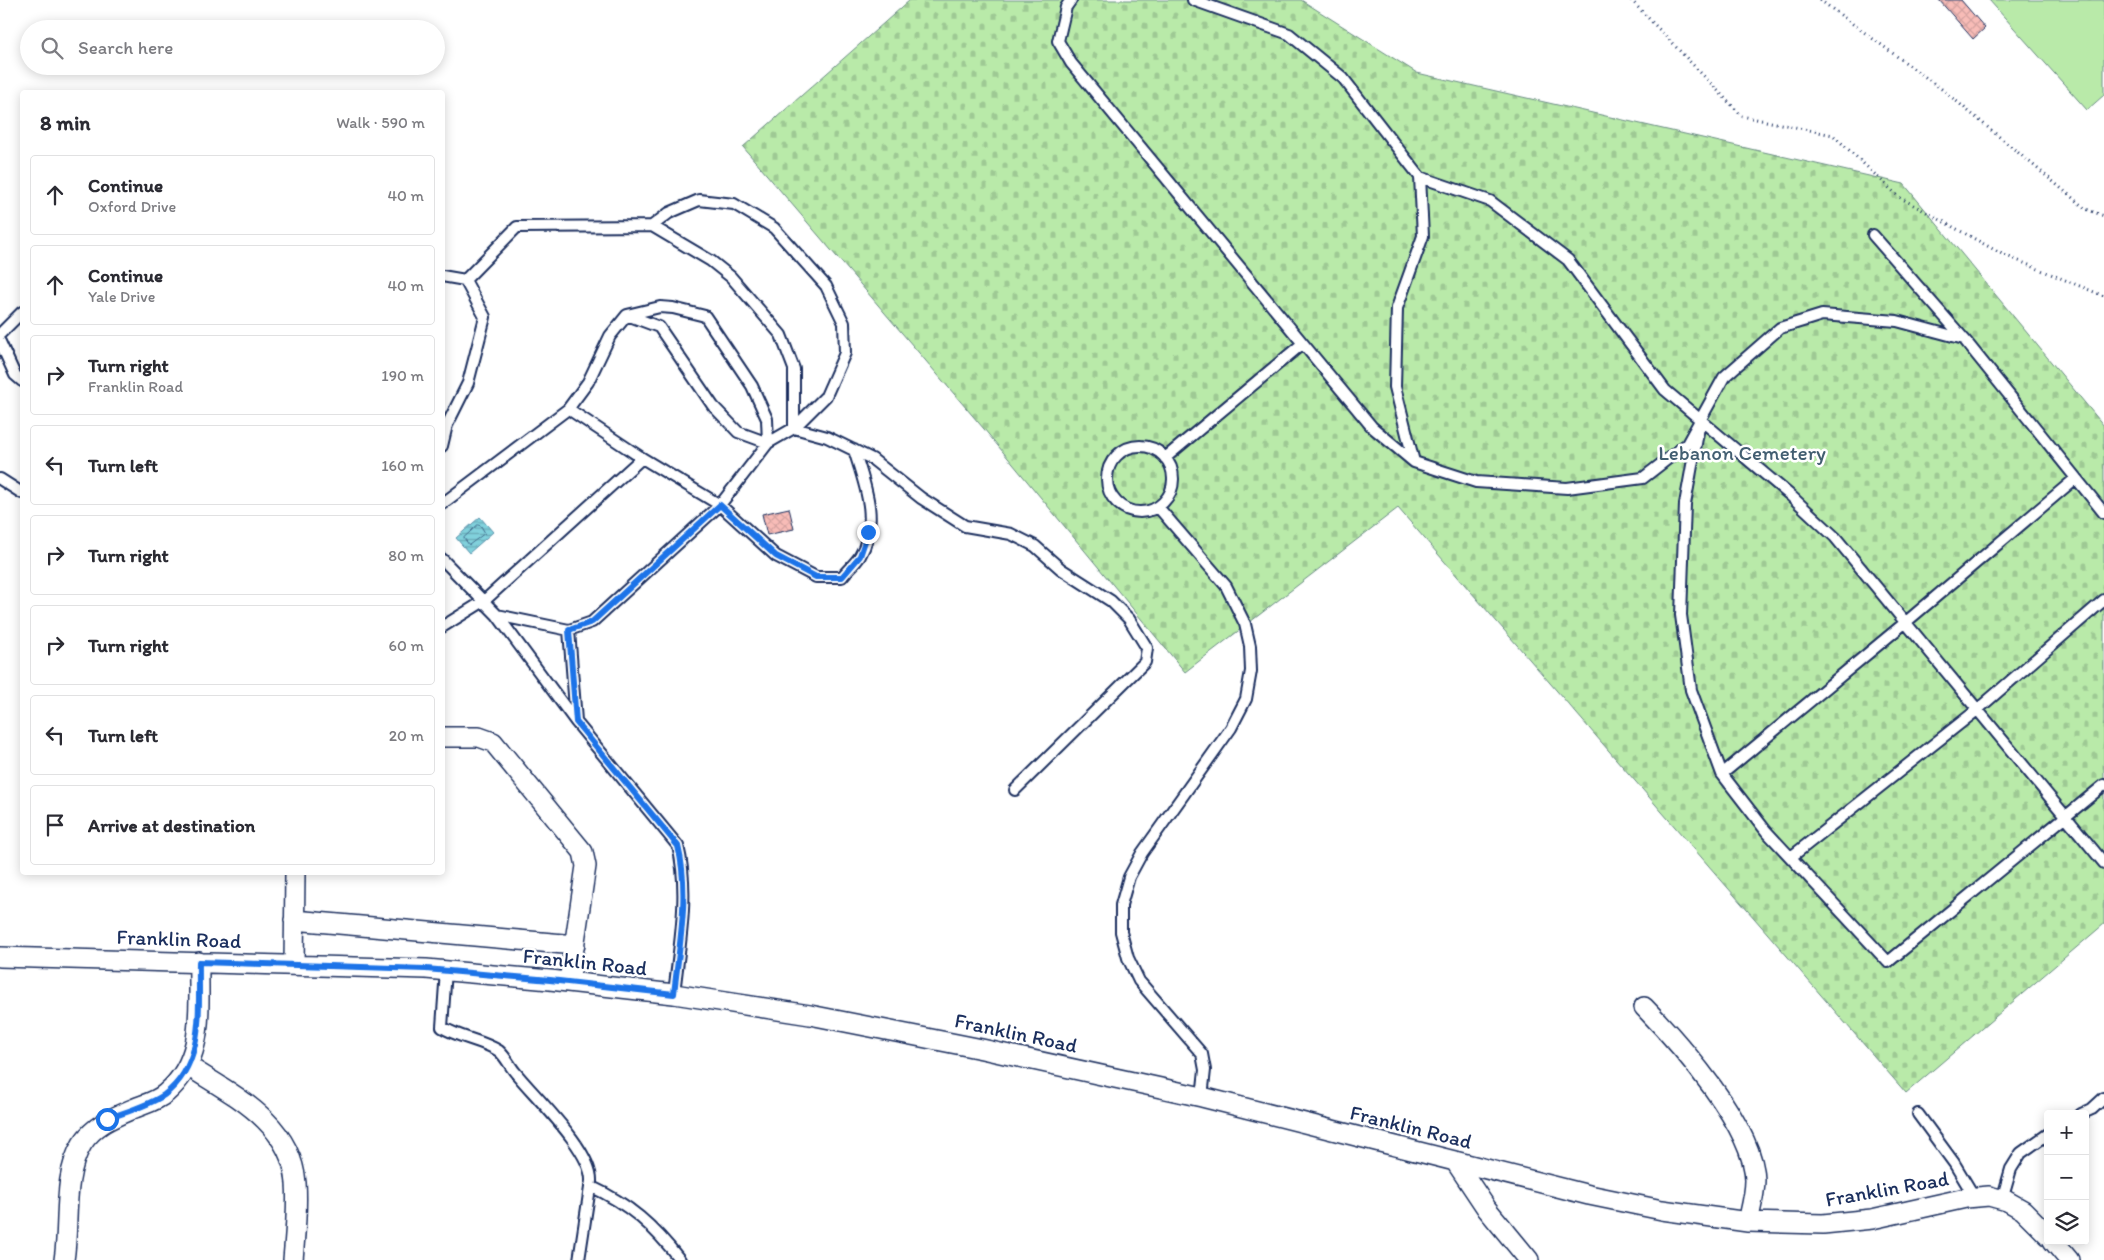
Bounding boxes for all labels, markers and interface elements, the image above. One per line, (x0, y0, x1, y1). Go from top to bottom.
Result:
search box (20, 20, 445, 75)
icon: search (38, 34, 66, 62)
text: Search here (78, 36, 173, 59)
text: 8 min (40, 110, 90, 135)
text: Walk · 590 m (336, 113, 425, 132)
text: Continue (88, 174, 163, 197)
icon: ahead (41, 181, 69, 209)
text: 40 m (387, 186, 424, 205)
text: Oxford Drive (88, 197, 176, 216)
text: Continue (88, 264, 163, 287)
icon: ahead (41, 271, 69, 299)
text: 40 m (387, 276, 424, 295)
text: Yale Drive (88, 287, 155, 306)
text: Turn right (88, 354, 169, 377)
icon: right (41, 361, 69, 389)
text: 190 m (381, 366, 424, 385)
text: Franklin Road (88, 377, 183, 396)
park label: Lebanon Cemetery (1658, 440, 1826, 465)
icon: left (41, 451, 69, 479)
text: Turn left (88, 454, 158, 477)
text: 160 m (381, 456, 424, 475)
route end (857, 521, 880, 544)
icon: right (41, 541, 69, 569)
text: Turn right (88, 544, 169, 567)
text: 80 m (388, 546, 424, 565)
icon: right (41, 631, 69, 659)
text: Turn right (88, 634, 169, 657)
text: 60 m (389, 636, 424, 655)
icon: left (41, 721, 69, 749)
text: Turn left (88, 724, 158, 747)
text: 20 m (389, 726, 424, 745)
icon: arrive (41, 811, 69, 839)
text: Arrive at destination (88, 814, 255, 837)
street label: Franklin Road (116, 924, 242, 953)
street label: Franklin Road (522, 943, 649, 981)
street label: Franklin Road (952, 1007, 1080, 1058)
street label: Franklin Road (1348, 1099, 1475, 1154)
route start (96, 1108, 119, 1131)
map controls (2044, 1110, 2089, 1245)
button: + (2044, 1110, 2089, 1155)
button: − (2044, 1155, 2089, 1200)
street label: Franklin Road (1823, 1165, 1951, 1212)
button: layers (2044, 1200, 2089, 1245)

